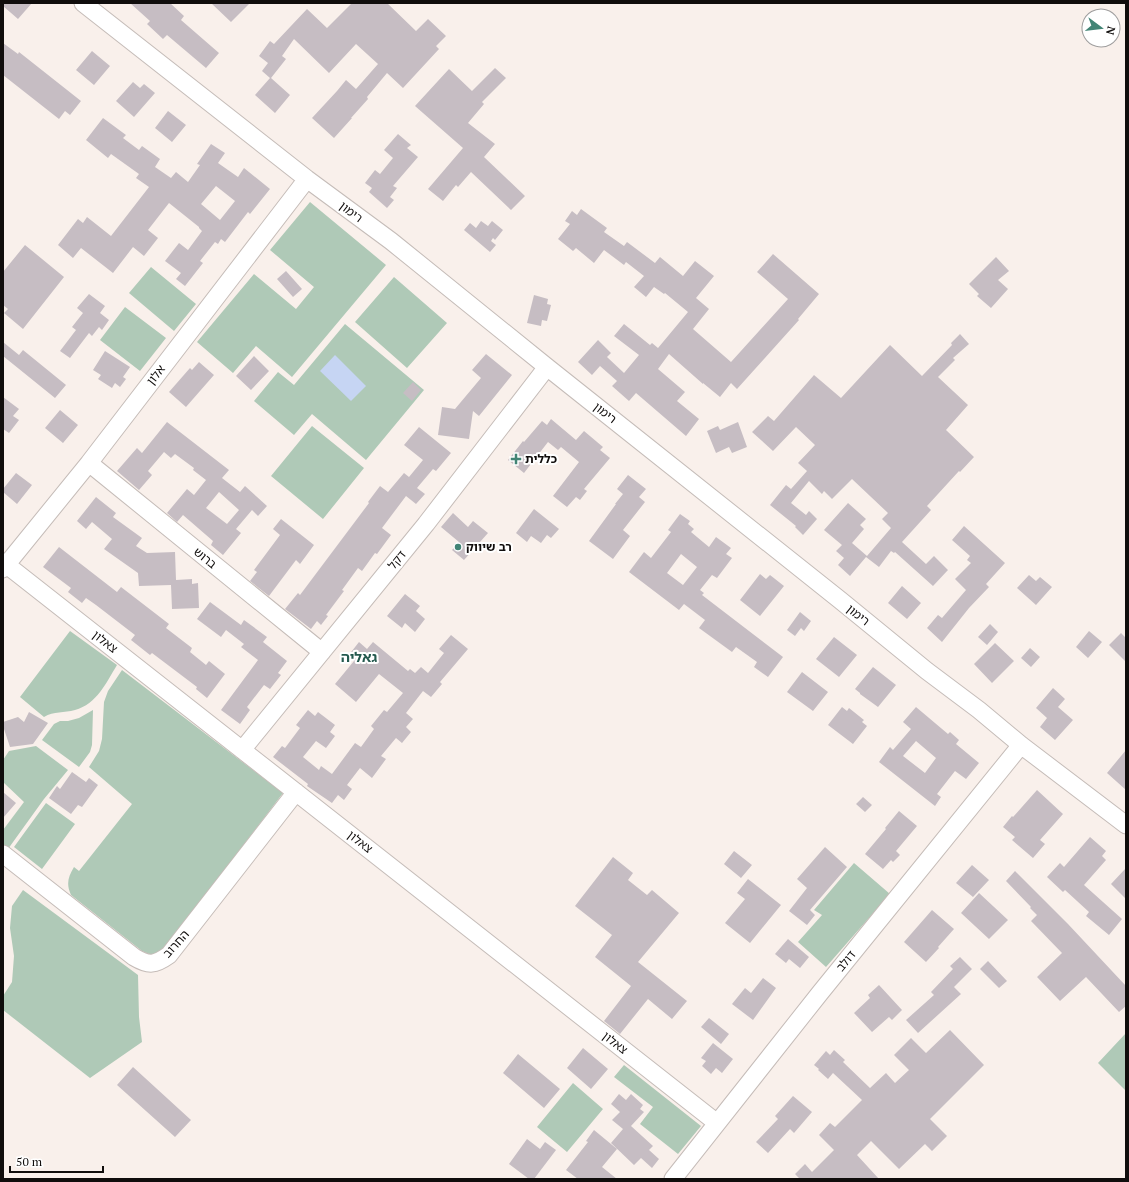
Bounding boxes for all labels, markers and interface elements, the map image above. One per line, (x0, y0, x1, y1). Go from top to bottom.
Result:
north arrow (1081, 8, 1121, 48)
text: N (1103, 25, 1119, 37)
street label: רימון (337, 198, 366, 225)
street label: אלון (143, 361, 168, 388)
street label: רימון (591, 399, 620, 426)
place label: כללית (525, 451, 557, 466)
marker: כללית (510, 453, 522, 465)
place label: רב שיווק (466, 539, 512, 554)
marker: רב שיווק (453, 542, 463, 552)
street label: ברוש (191, 544, 220, 571)
street label: דקל (384, 547, 409, 572)
street label: רימון (844, 601, 873, 628)
street label: צאלון (90, 627, 121, 656)
district label: גאליה (341, 647, 378, 666)
street label: צאלון (345, 827, 376, 856)
street label: החרוב (159, 927, 192, 961)
street label: דולב (833, 947, 859, 974)
street label: צאלון (600, 1028, 631, 1057)
scale bar (10, 1148, 103, 1174)
text: 50 m (16, 1154, 43, 1169)

